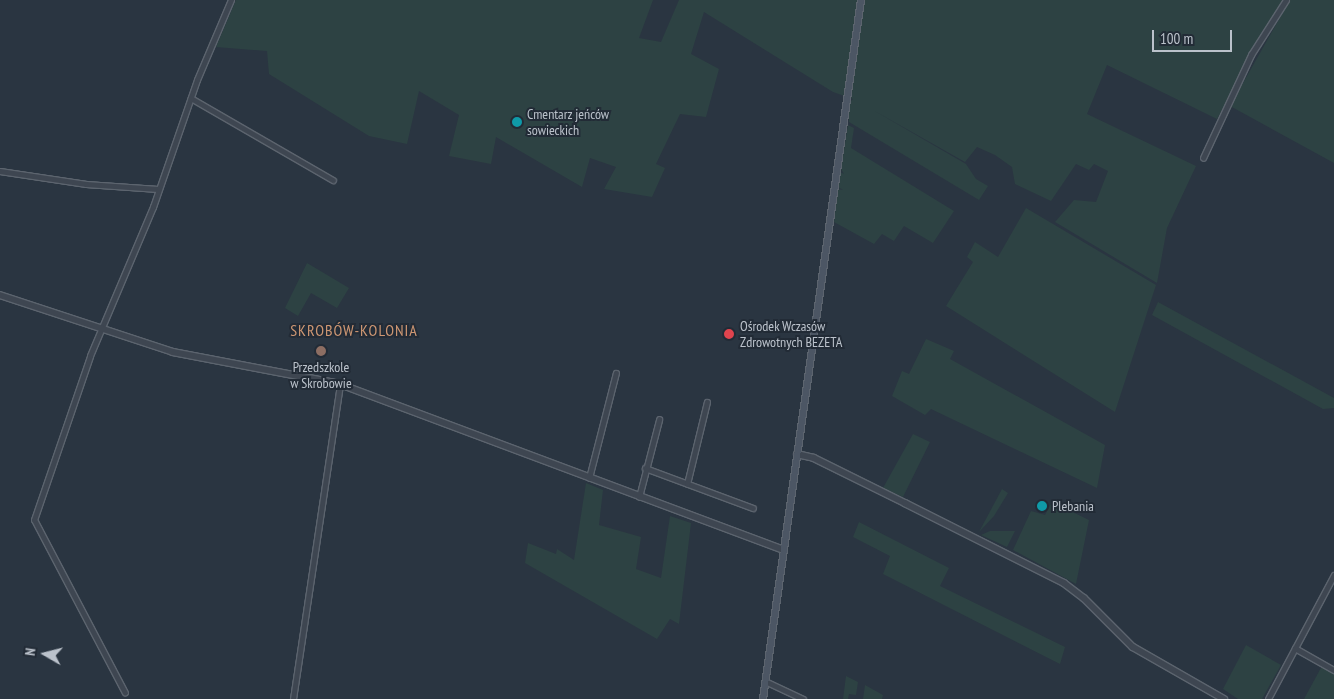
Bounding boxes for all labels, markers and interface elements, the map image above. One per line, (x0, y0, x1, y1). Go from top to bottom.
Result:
scale bar (1154, 20, 1234, 52)
text: 100 m (1160, 29, 1193, 48)
place label: Cmentarz jeńców sowieckich (527, 106, 609, 138)
marker: Cmentarz jeńców sowieckich (511, 116, 523, 128)
place label: Ośrodek Wczasów Zdrowotnych BEZETA (740, 318, 842, 351)
district label: SKROBÓW-KOLONIA (288, 320, 420, 340)
marker: Ośrodek Wczasów Zdrowotnych BEZETA (722, 327, 736, 341)
marker: Przedszkole w Skrobowie (315, 345, 327, 357)
place label: Przedszkole w Skrobowie (290, 359, 352, 392)
place label: Plebania (1052, 498, 1094, 514)
marker: Plebania (1036, 500, 1048, 512)
north arrow (20, 629, 70, 679)
text: N (21, 647, 40, 657)

